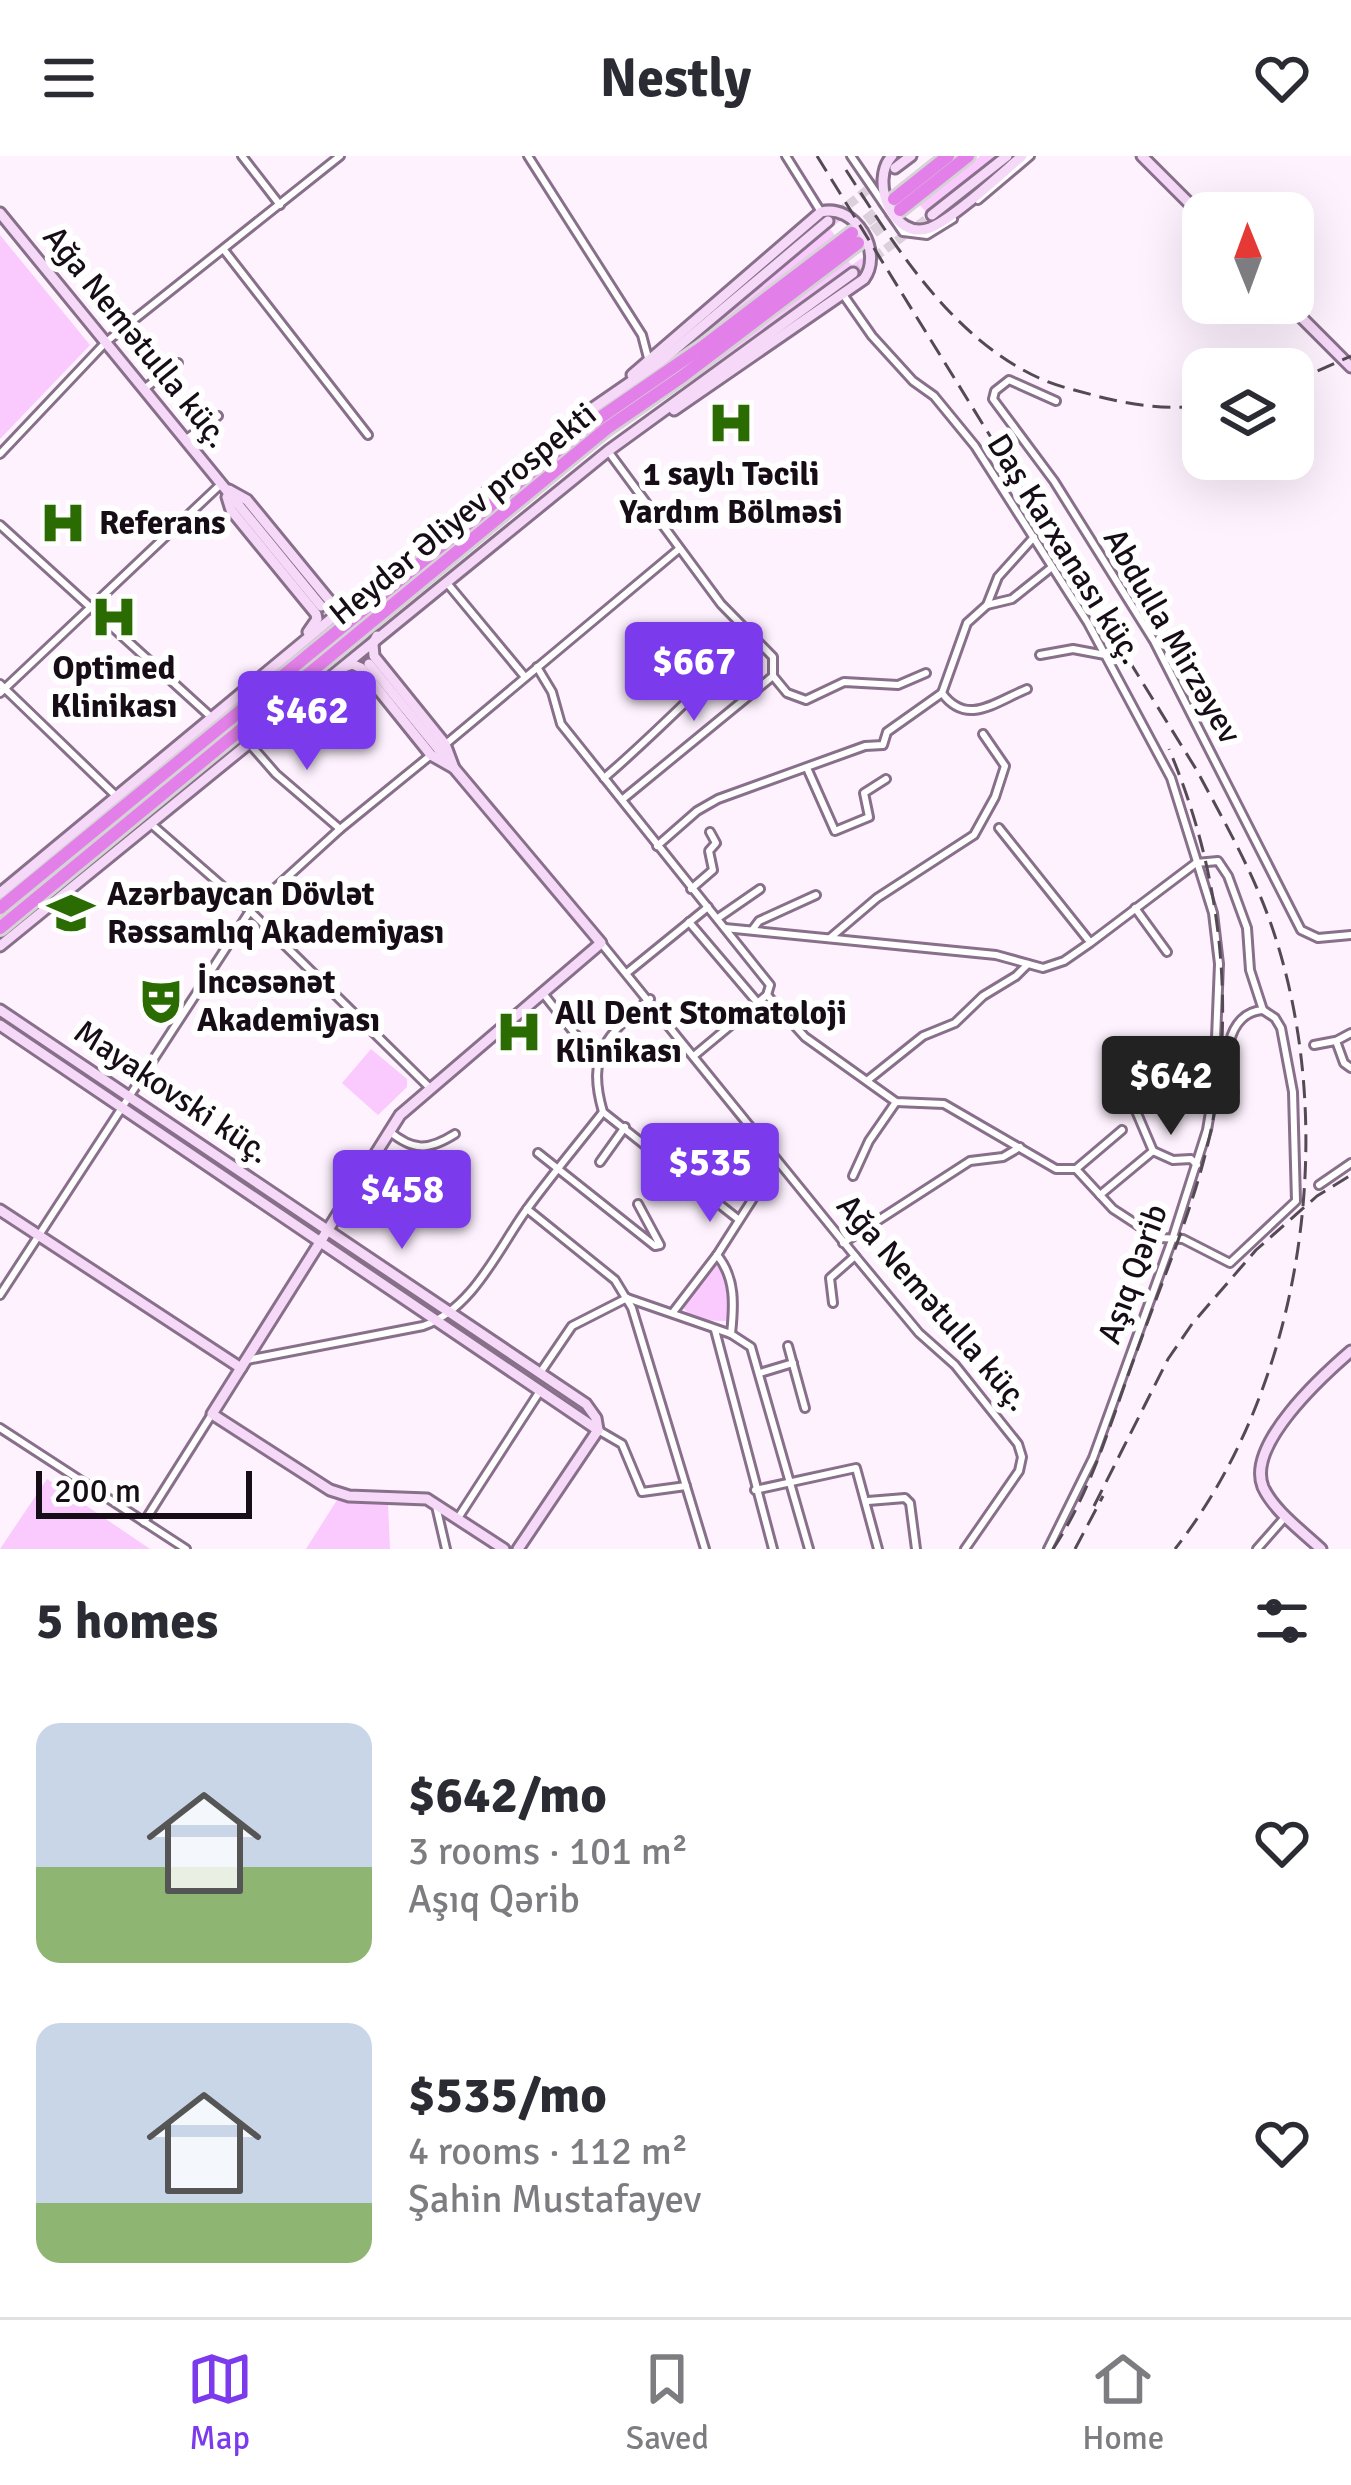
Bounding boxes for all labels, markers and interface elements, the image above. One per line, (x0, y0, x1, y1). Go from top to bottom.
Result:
icon: menu (36, 45, 102, 111)
text: Nestly (600, 45, 751, 112)
icon: heart (1249, 45, 1315, 111)
north arrow (1182, 192, 1314, 324)
map controls (1182, 192, 1314, 480)
street label: Ağa Nemətulla küç. (34, 218, 238, 456)
button: layers (1182, 348, 1314, 480)
street label: Heydər Əliyev prospekti (321, 394, 605, 634)
hospital icon: 1 saylı Təcili Yardım Bölməsi (706, 398, 756, 448)
street label: Daş Karxanası küç. (978, 426, 1152, 672)
place label: 1 saylı Təcili Yardım Bölməsi (619, 454, 842, 533)
hospital icon: Referans (38, 498, 88, 548)
place label: Referans (99, 503, 226, 544)
street label: Abdulla Mirzəyev (1094, 521, 1250, 751)
hospital icon: Optimed Klinikası (89, 592, 139, 642)
pin: $667 (623, 622, 765, 724)
text: $667 (652, 637, 736, 685)
place label: Optimed Klinikası (51, 648, 177, 727)
pin: $462 (236, 671, 378, 773)
text: $462 (265, 686, 349, 734)
place label: Azərbaycan Dövlət Rəssamlıq Akademiyası (107, 874, 444, 953)
school or university icon: Azərbaycan Dövlət Rəssamlıq Akademiyası (46, 888, 96, 938)
place label: İncəsənət Akademiyası (197, 962, 380, 1041)
theatre icon: İncəsənət Akademiyası (136, 976, 186, 1026)
place label: All Dent Stomatoloji Klinikası (555, 993, 847, 1072)
hospital icon: All Dent Stomatoloji Klinikası (494, 1007, 544, 1057)
street label: Mayakovski küç. (66, 1011, 278, 1173)
pin: $642 (1100, 1036, 1242, 1138)
text: $642 (1129, 1051, 1213, 1099)
pin: $535 (639, 1123, 781, 1225)
text: $535 (668, 1138, 752, 1186)
pin: $458 (331, 1150, 473, 1252)
text: $458 (360, 1165, 444, 1213)
street label: Ağa Nemətulla küç. (828, 1186, 1038, 1420)
street label: Aşıq Qərib (1089, 1199, 1177, 1349)
scale bar (36, 1465, 252, 1518)
text: 200 m (54, 1471, 141, 1512)
icon: filters (1249, 1588, 1315, 1654)
text: 5 homes (36, 1590, 218, 1653)
text: $642/mo (408, 1764, 607, 1827)
icon: home (132, 1771, 276, 1915)
icon: heart (1249, 1810, 1315, 1876)
text: 3 rooms · 101 m² (408, 1827, 688, 1875)
text: Aşıq Qərib (408, 1875, 580, 1923)
text: $535/mo (408, 2064, 607, 2127)
icon: home (132, 2071, 276, 2215)
icon: heart (1249, 2110, 1315, 2176)
text: 4 rooms · 112 m² (408, 2127, 688, 2175)
text: Şahin Mustafayev (408, 2175, 701, 2223)
tab: Map (187, 2346, 253, 2459)
tab: Saved (626, 2346, 709, 2459)
tab: Home (1082, 2346, 1164, 2459)

